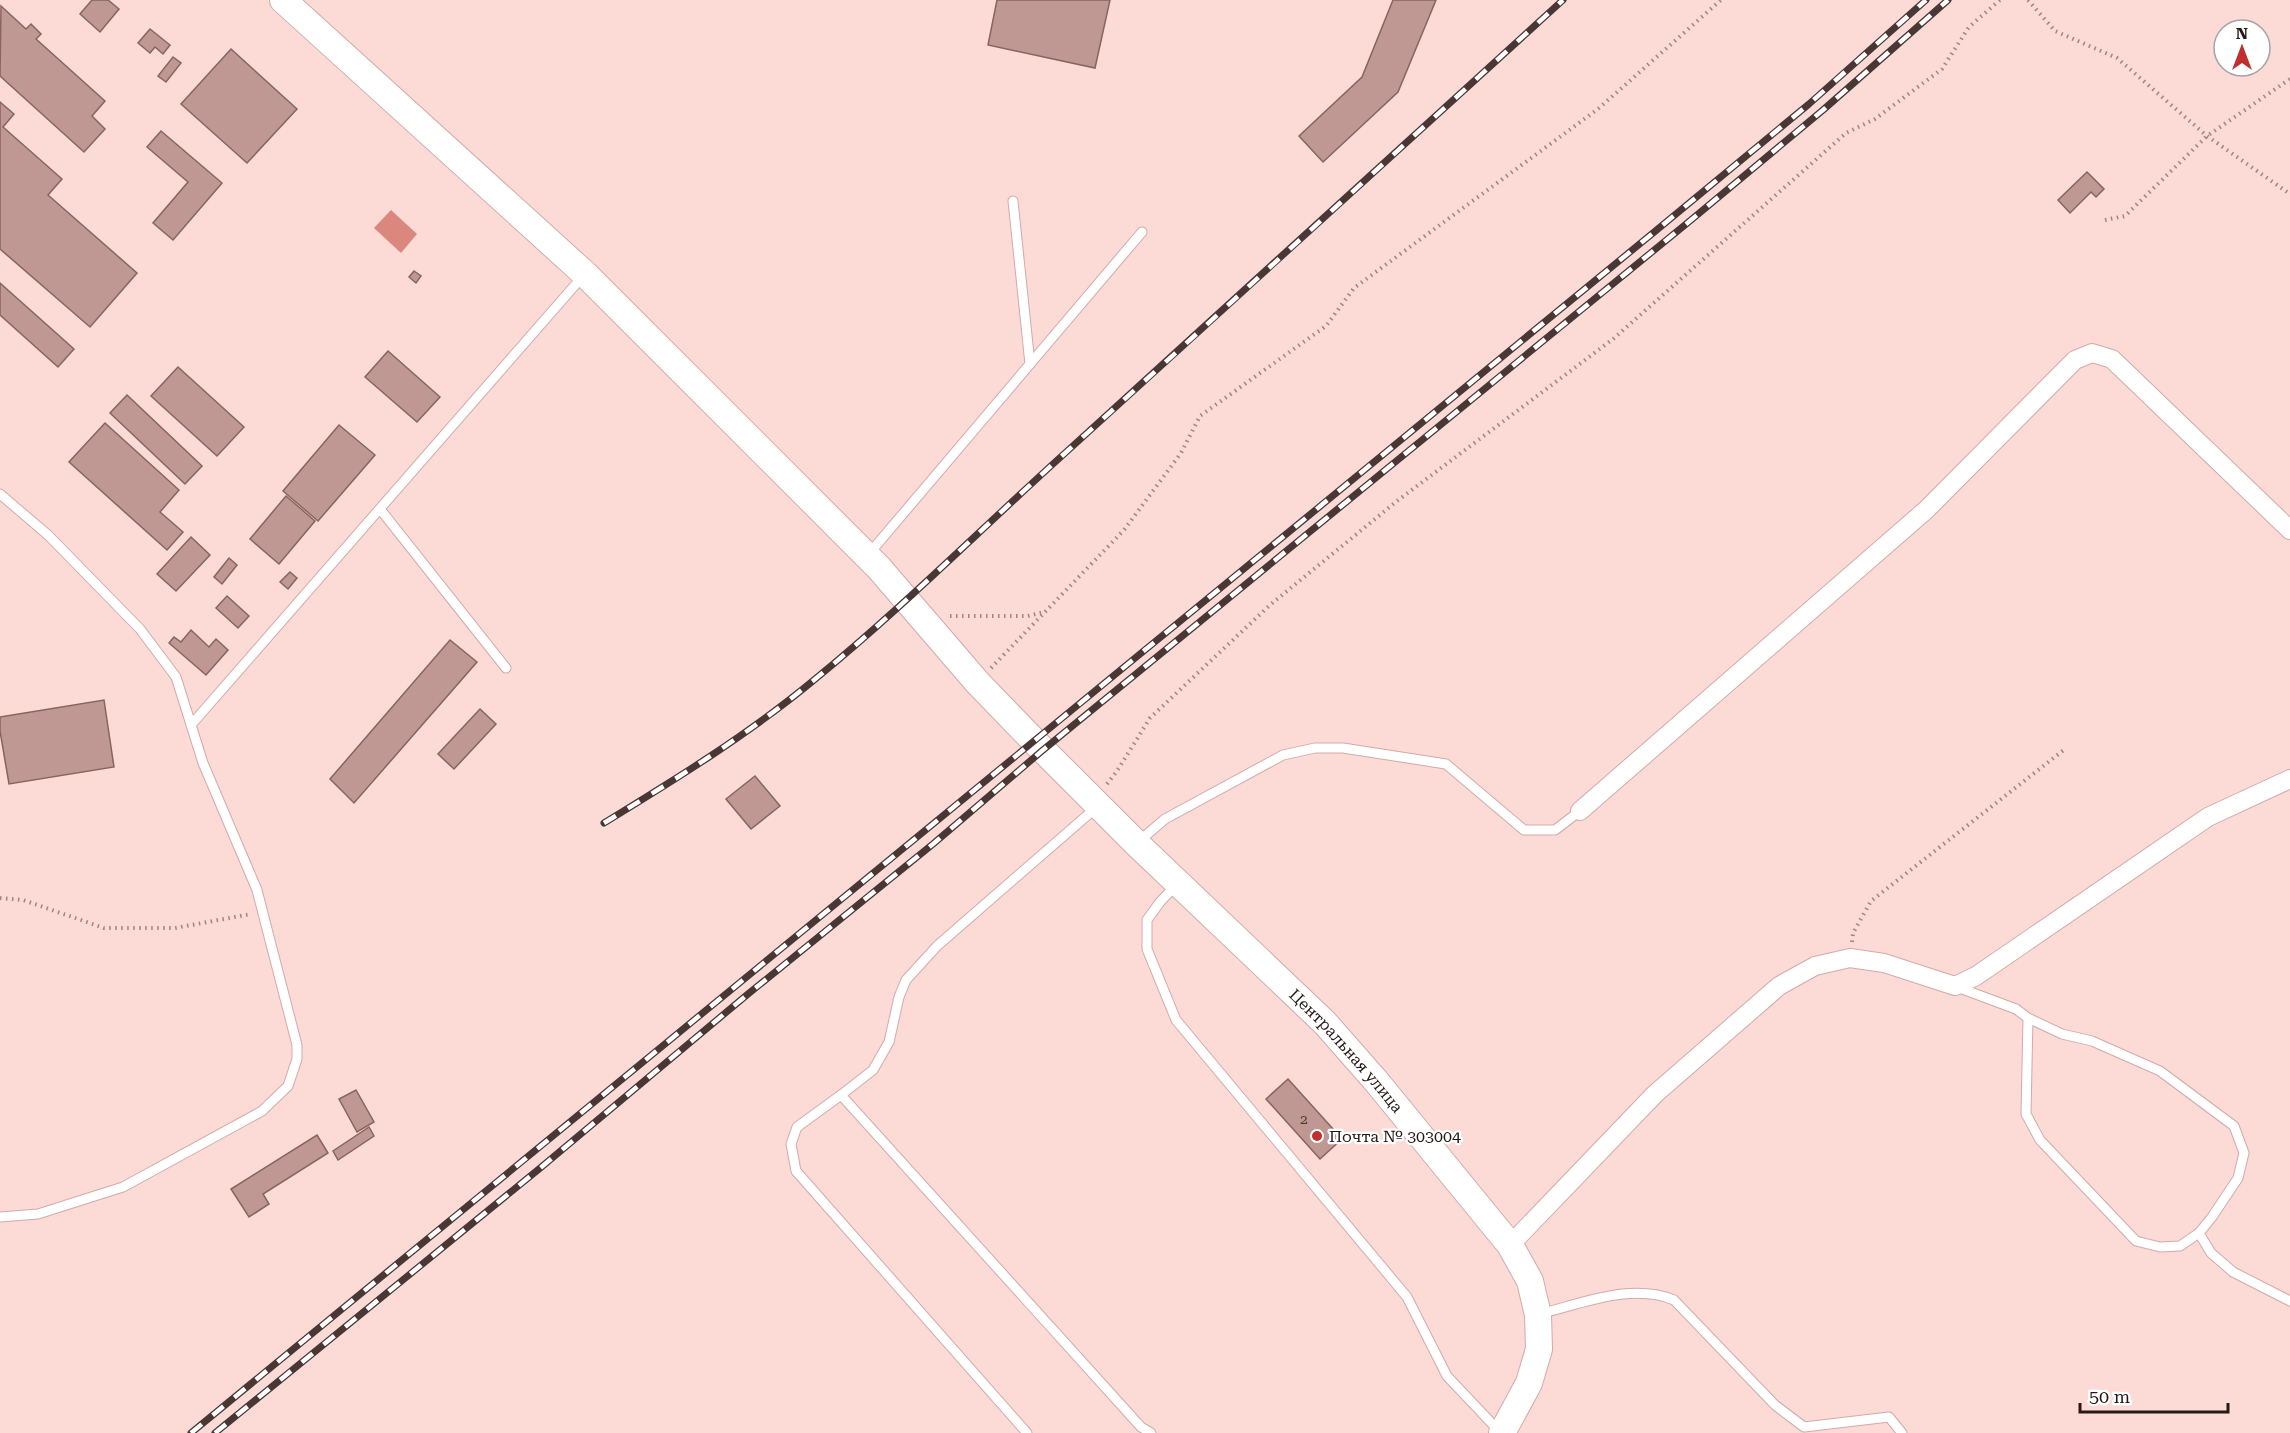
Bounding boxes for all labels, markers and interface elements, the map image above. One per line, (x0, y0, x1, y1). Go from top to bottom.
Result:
north arrow (2212, 18, 2272, 78)
text: N (2236, 24, 2248, 43)
street label: Центральная улица (1286, 985, 1407, 1117)
house number: 2 (1300, 1111, 1308, 1127)
place label: Почта № 303004 (1329, 1127, 1461, 1146)
marker: Почта № 303004 (1310, 1129, 1324, 1143)
scale bar (2080, 1376, 2228, 1414)
text: 50 m (2089, 1386, 2130, 1407)

